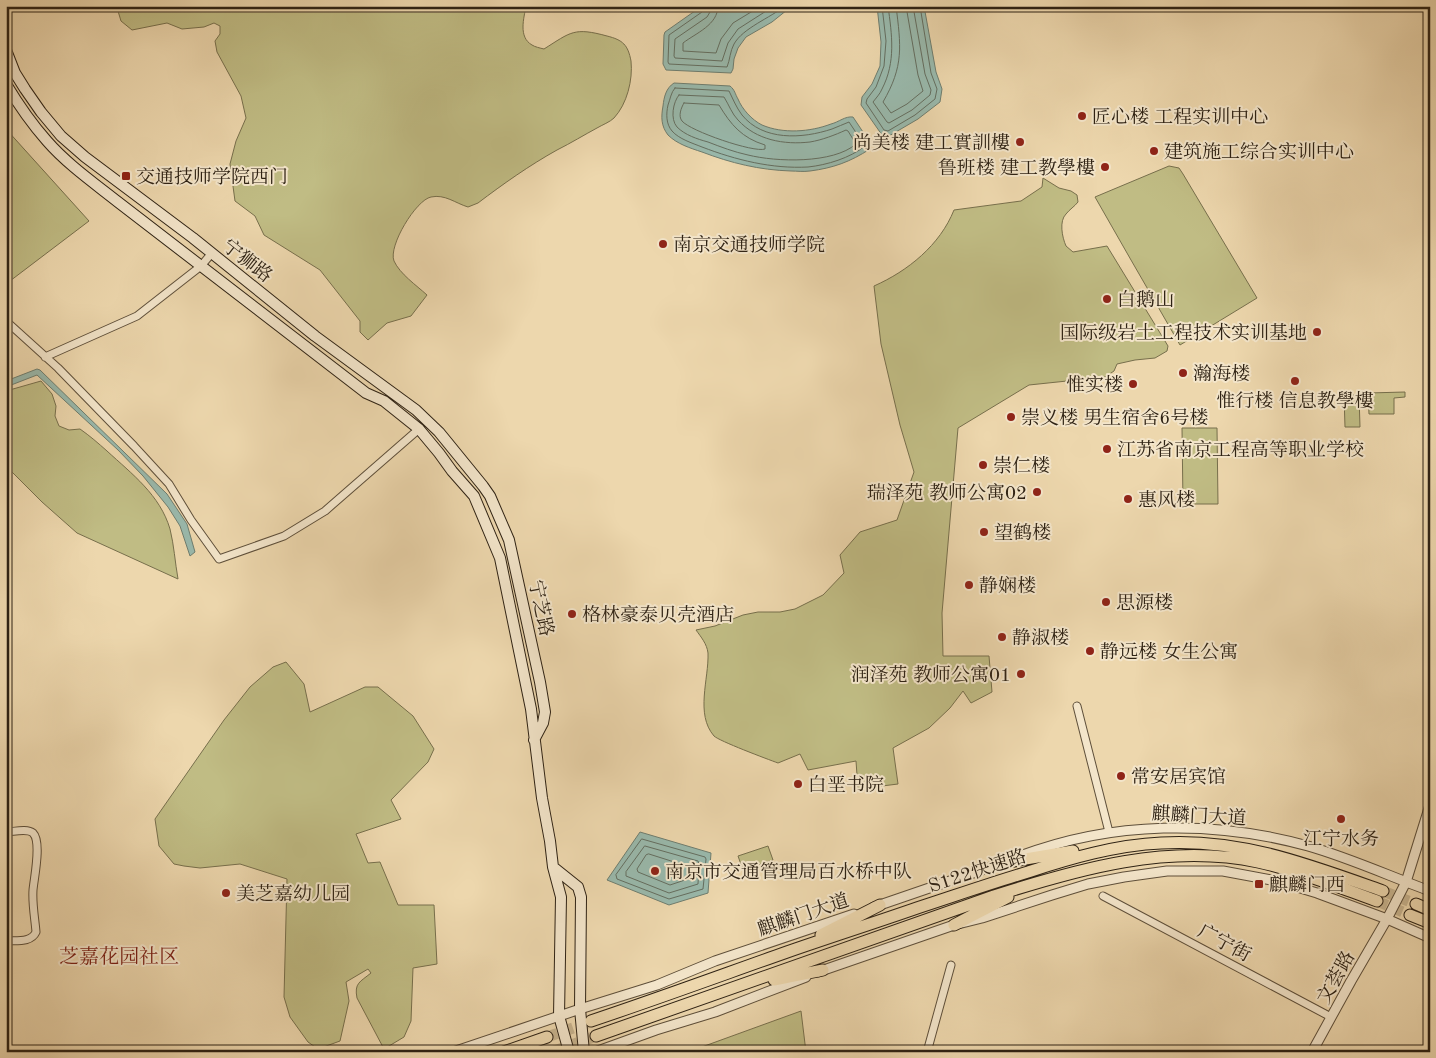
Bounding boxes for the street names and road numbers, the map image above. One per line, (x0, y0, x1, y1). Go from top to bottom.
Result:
street label: 宁狮路 (218, 235, 276, 287)
street label: 宁芝路 (524, 578, 557, 638)
street label: 麒麟门大道 (1151, 803, 1247, 829)
street label: S122快速路 (925, 845, 1029, 897)
street label: 麒麟门大道 (755, 889, 852, 941)
street label: 广宁街 (1194, 921, 1254, 966)
street label: 文荟路 (1312, 947, 1359, 1008)

